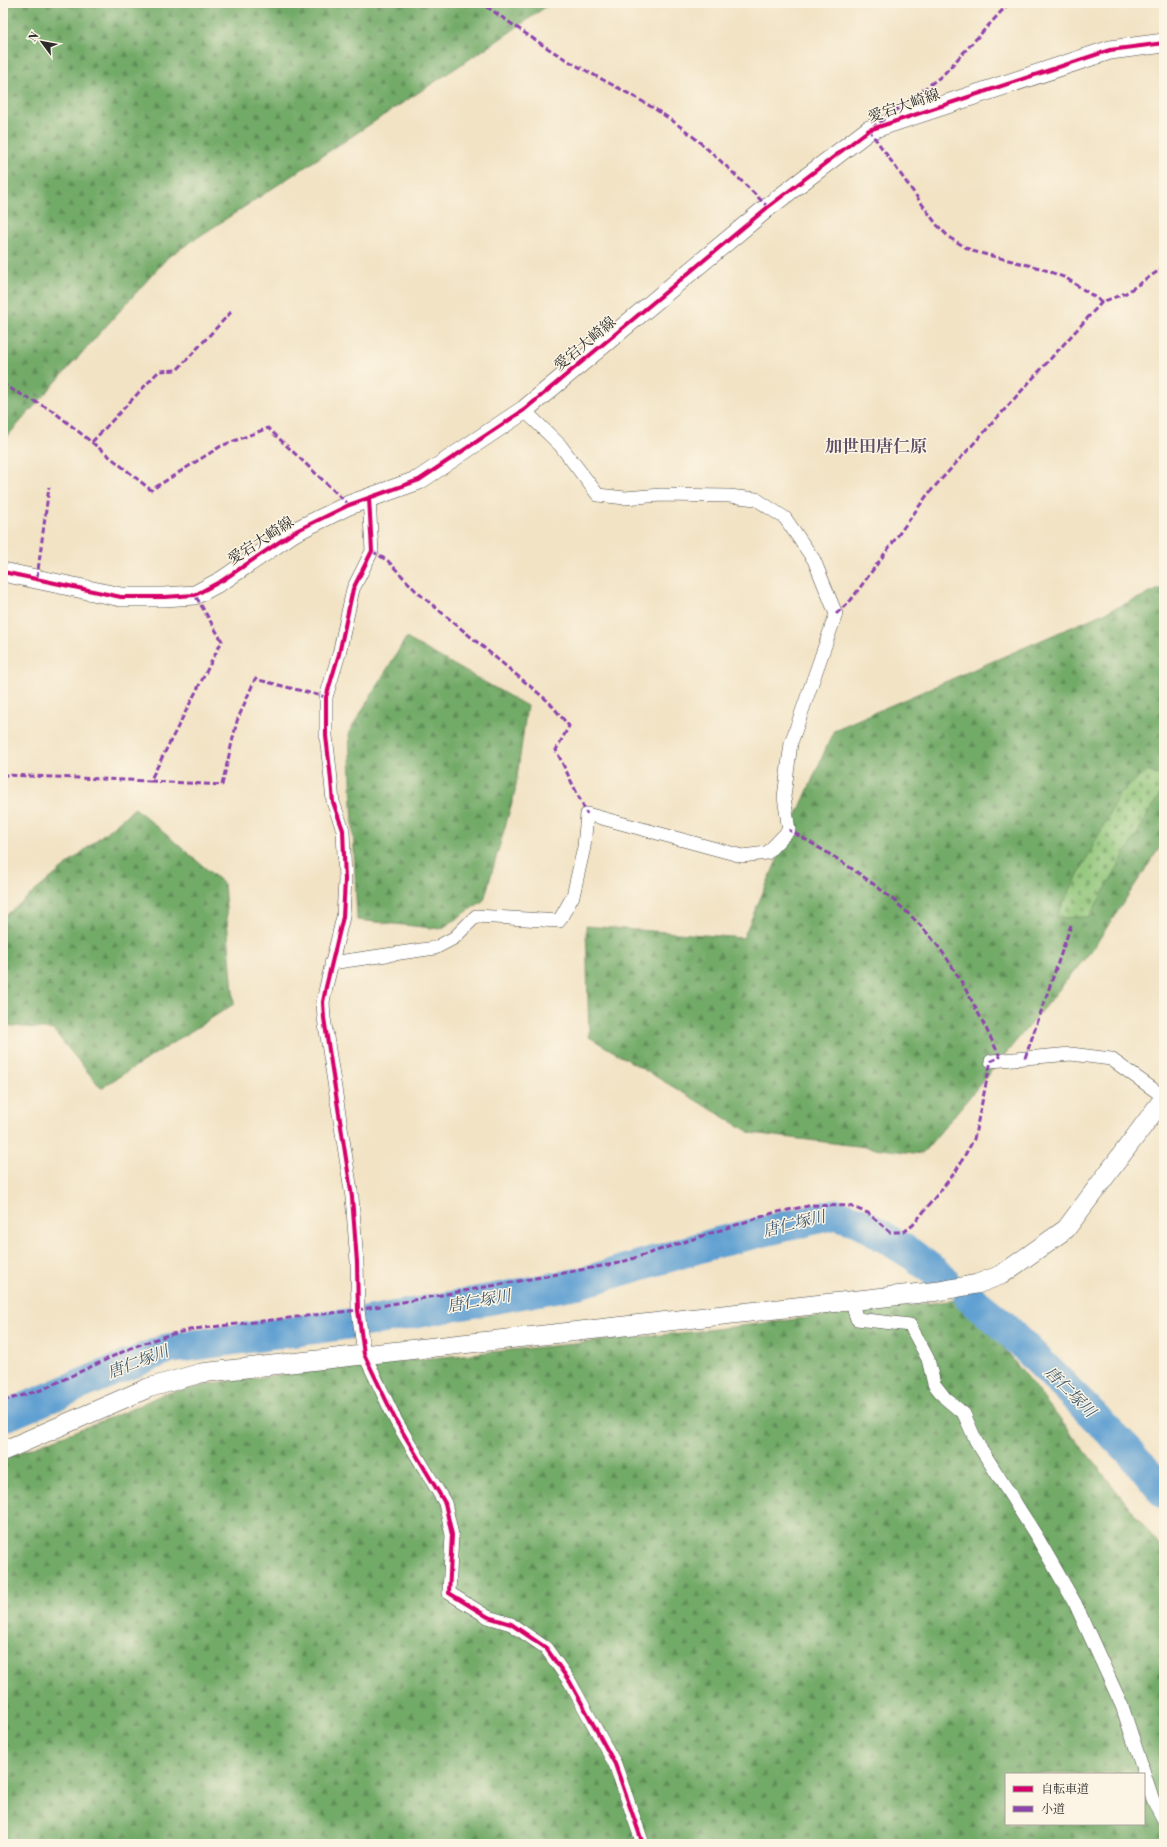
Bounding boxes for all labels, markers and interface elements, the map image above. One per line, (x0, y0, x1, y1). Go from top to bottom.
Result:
north arrow (22, 22, 62, 62)
text: N (26, 30, 43, 45)
street label: 愛宕大崎線 (865, 85, 943, 127)
street label: 愛宕大崎線 (550, 313, 620, 375)
district label: 加世田唐仁原 (825, 436, 927, 458)
street label: 愛宕大崎線 (224, 513, 298, 569)
water label: 唐仁塚川 (761, 1206, 829, 1241)
water label: 唐仁塚川 (446, 1285, 514, 1316)
water label: 唐仁塚川 (105, 1340, 173, 1383)
water label: 唐仁塚川 (1040, 1362, 1101, 1423)
legend (1005, 1773, 1145, 1825)
text: 自転車道 (1041, 1782, 1089, 1797)
text: 小道 (1041, 1802, 1065, 1817)

